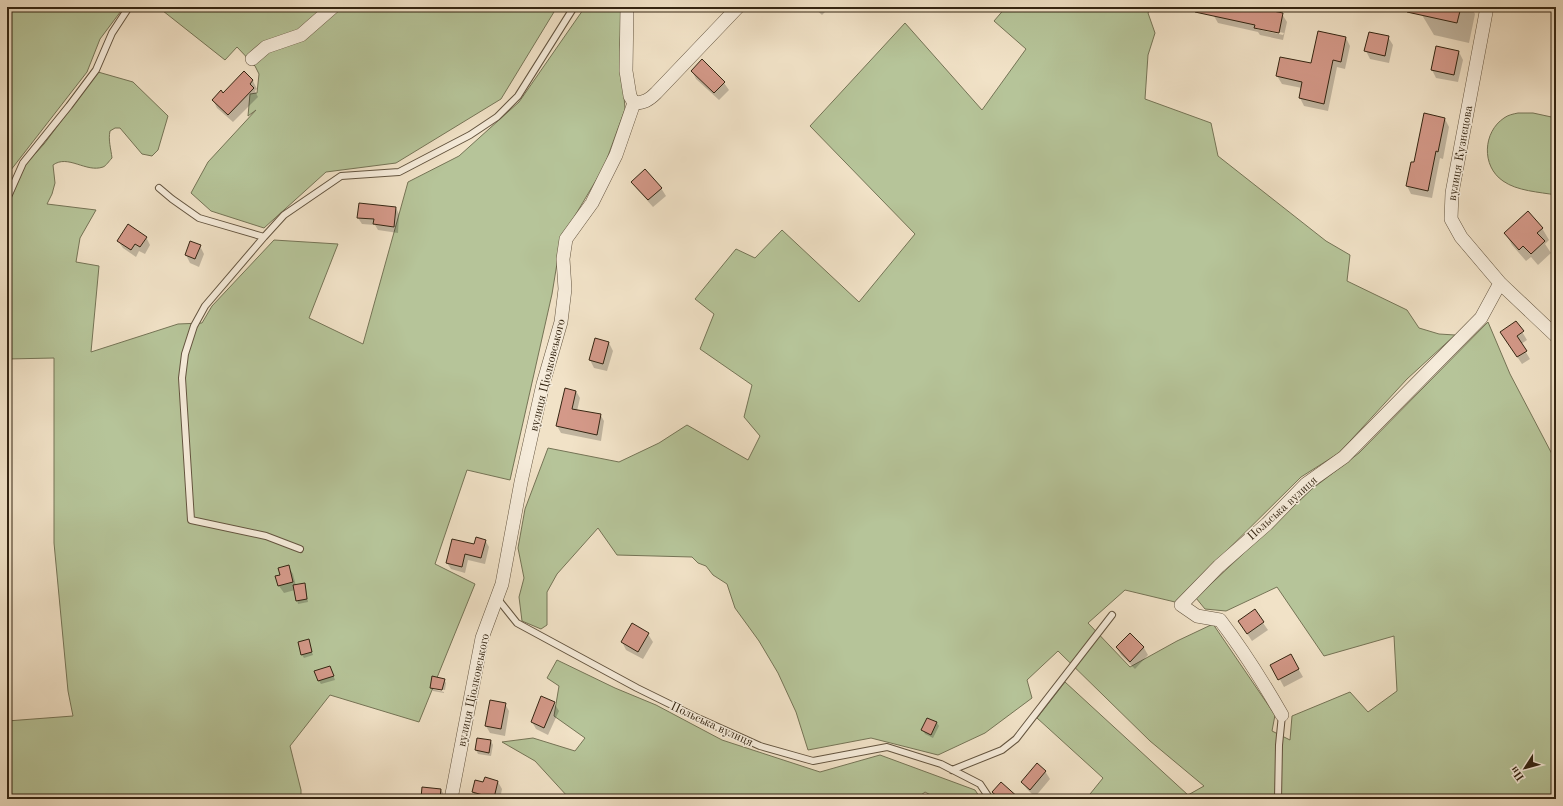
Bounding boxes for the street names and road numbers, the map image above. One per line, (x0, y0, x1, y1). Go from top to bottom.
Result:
street label: вулиця Кузнєцова (1447, 104, 1475, 202)
street label: вулиця Ціолковського (527, 318, 568, 433)
street label: Польська вулиця (1245, 474, 1320, 543)
street label: вулиця Ціолковського (455, 632, 492, 748)
street label: Польська вулиця (669, 701, 755, 749)

